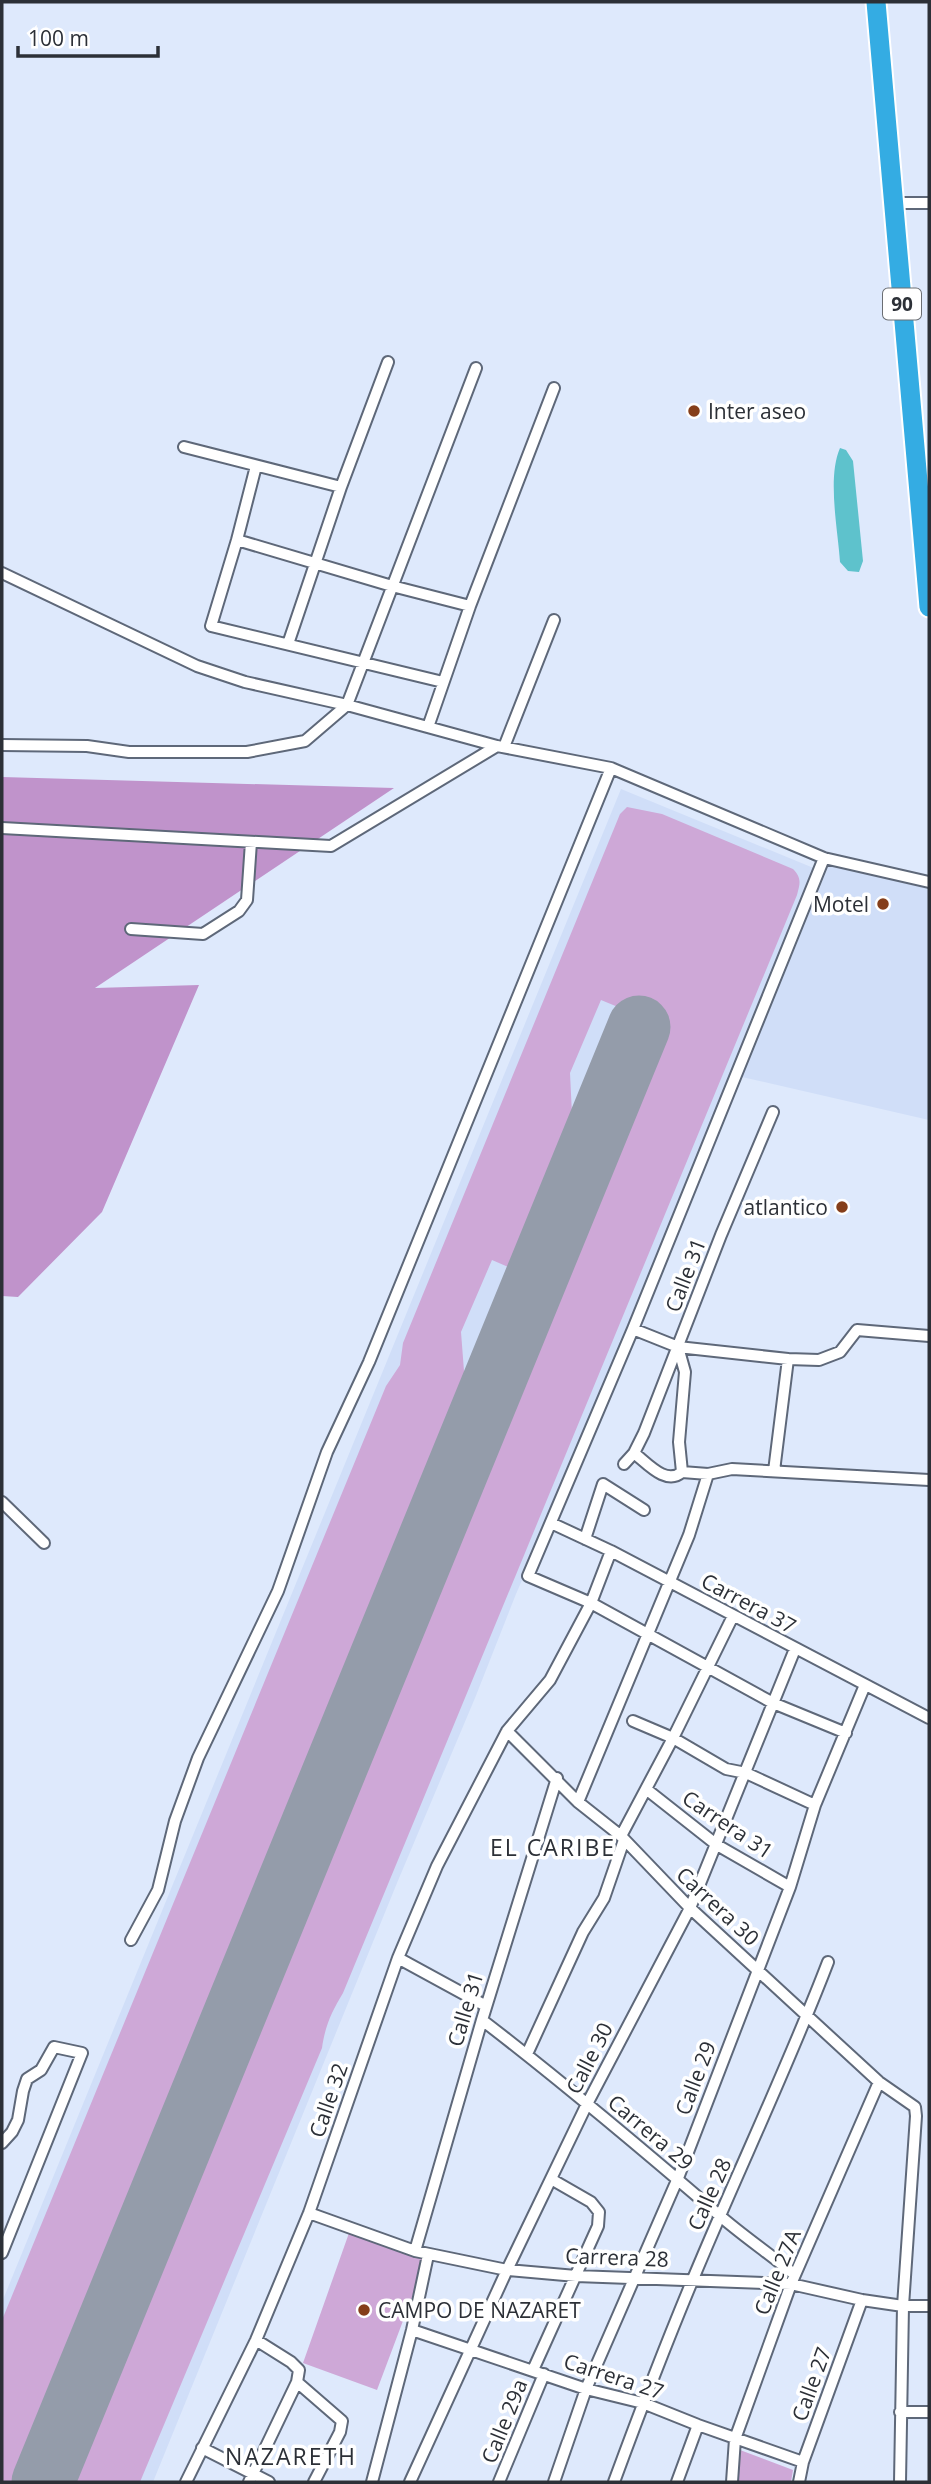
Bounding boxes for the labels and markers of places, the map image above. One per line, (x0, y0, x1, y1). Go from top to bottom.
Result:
place label: Inter aseo (708, 397, 806, 425)
marker: Inter aseo (686, 403, 702, 419)
place label: Motel (813, 890, 869, 918)
marker: Motel (875, 896, 891, 912)
place label: atlantico (744, 1193, 828, 1221)
marker: atlantico (834, 1199, 850, 1215)
place label: CAMPO DE NAZARET (378, 2296, 581, 2324)
marker: CAMPO DE NAZARET (356, 2302, 372, 2318)

